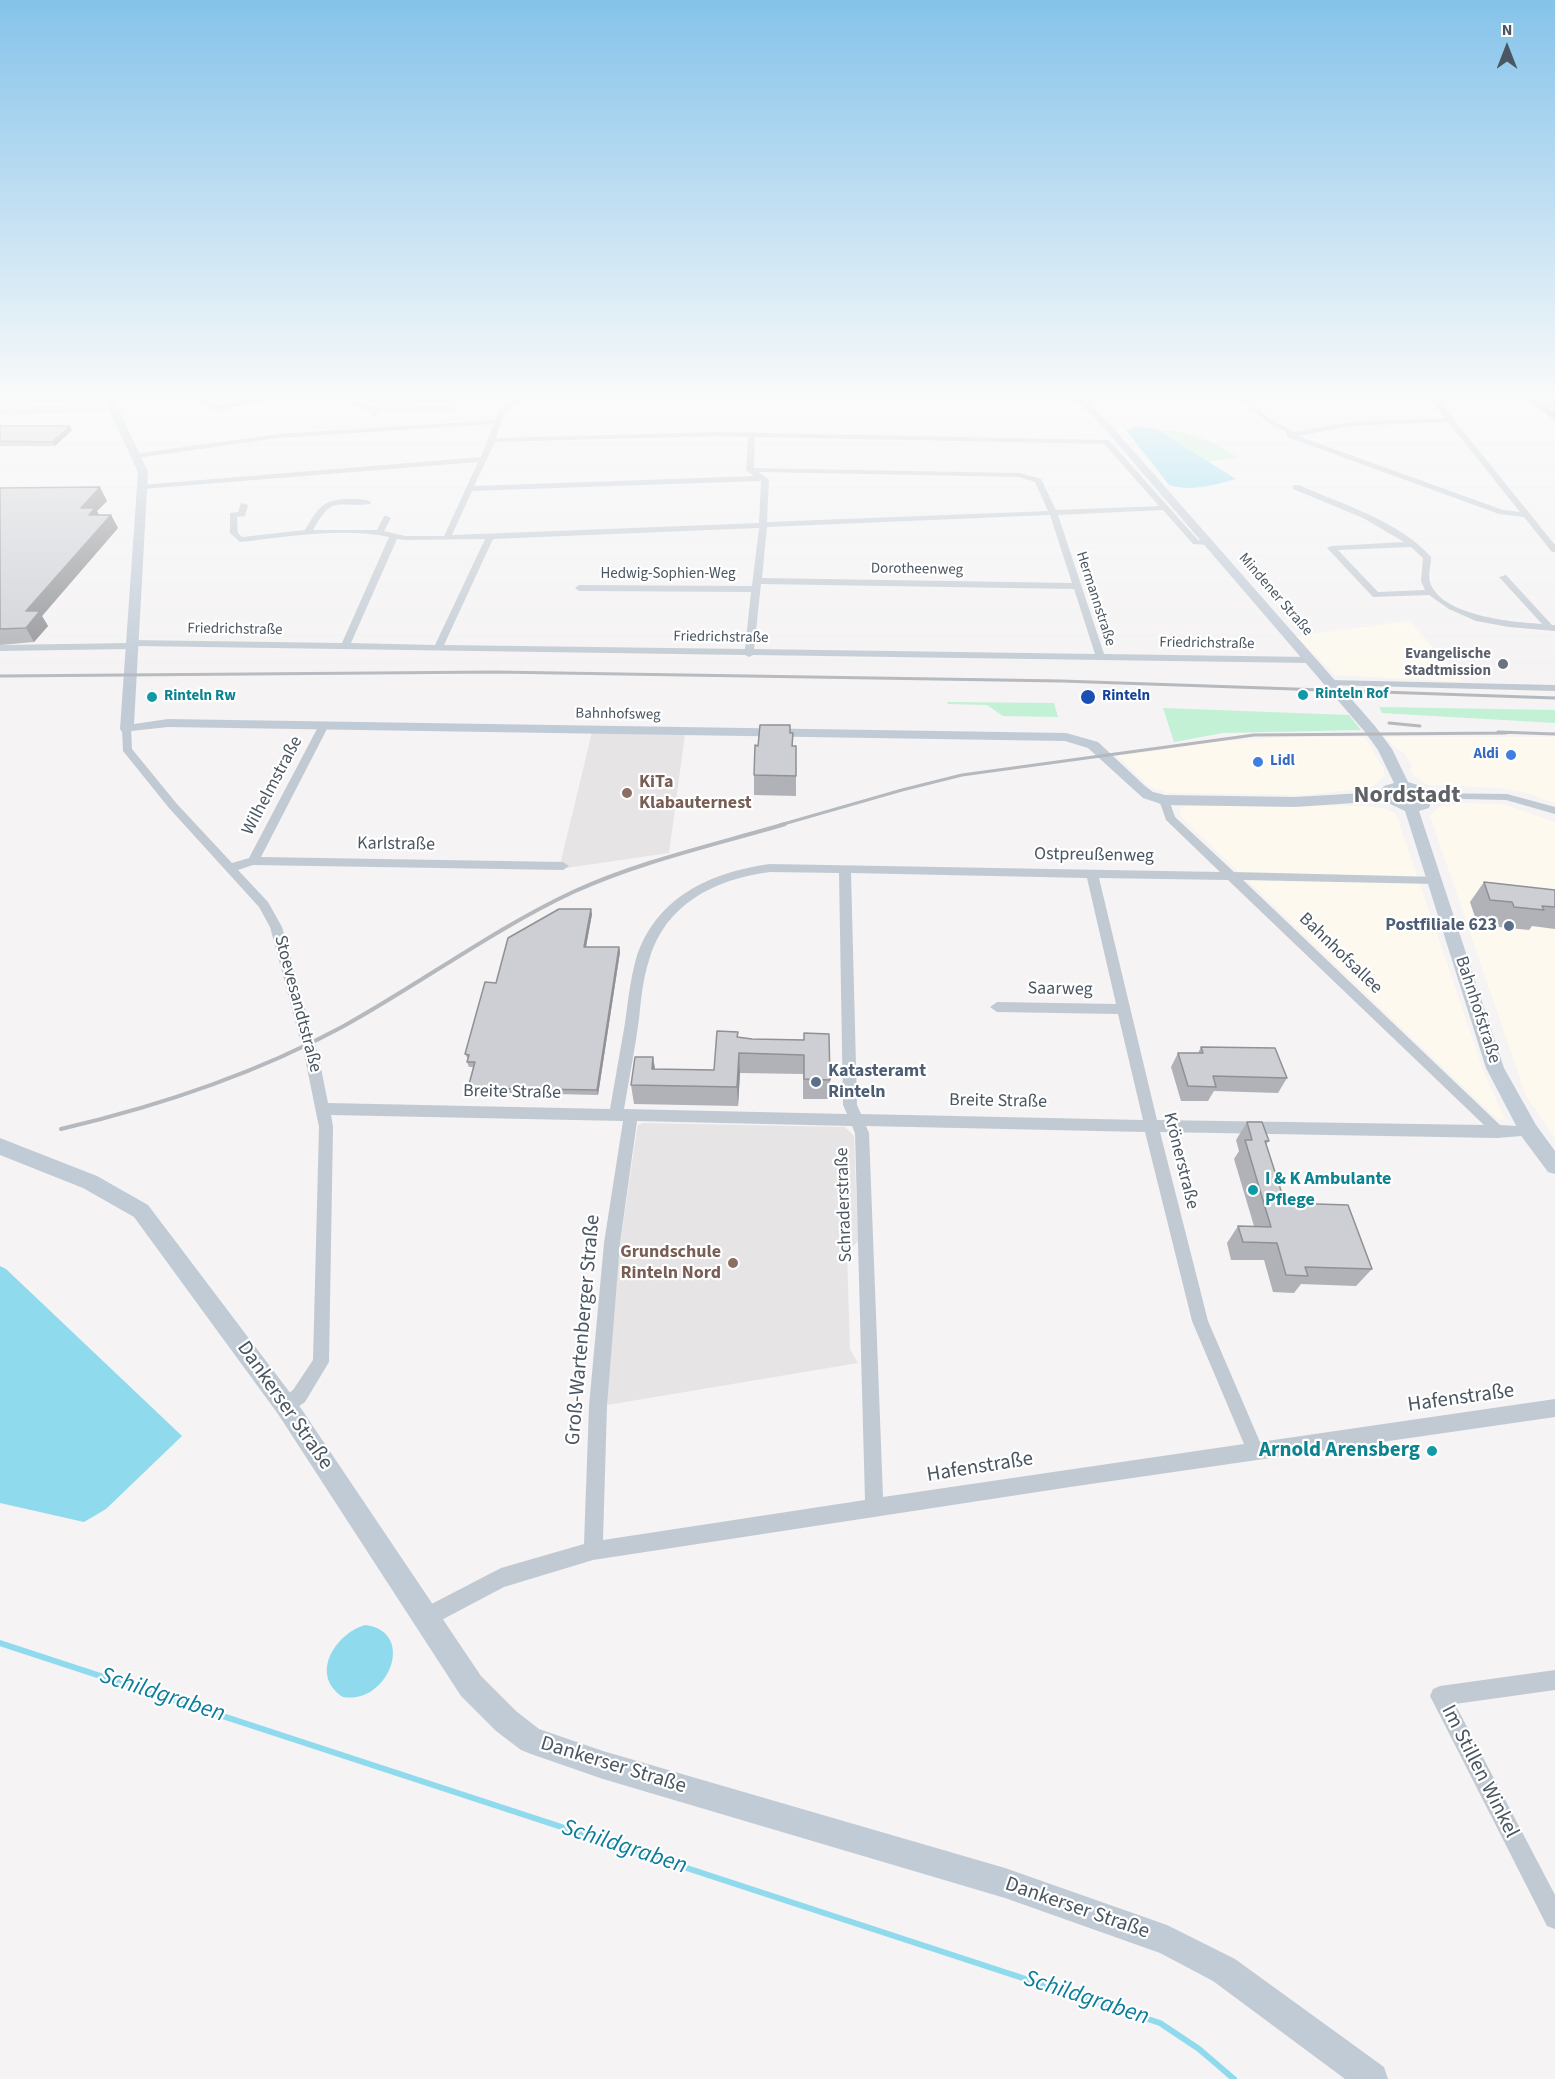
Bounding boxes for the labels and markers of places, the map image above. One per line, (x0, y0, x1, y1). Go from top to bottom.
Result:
place label: Evangelische Stadtmission (1404, 646, 1491, 681)
marker: Evangelische Stadtmission (1496, 657, 1510, 671)
place label: Rinteln Rof (1315, 686, 1388, 704)
place label: Rinteln Rw (164, 688, 236, 706)
marker: Rinteln (1079, 688, 1097, 706)
place label: Rinteln (1102, 688, 1150, 706)
marker: Rinteln Rof (1296, 688, 1310, 702)
marker: Rinteln Rw (145, 690, 159, 704)
place label: Aldi (1473, 746, 1499, 764)
marker: Aldi (1504, 748, 1518, 762)
place label: Lidl (1270, 753, 1295, 771)
marker: Lidl (1251, 755, 1265, 769)
place label: KiTa Klabauternest (639, 772, 752, 814)
marker: KiTa Klabauternest (620, 786, 634, 800)
place label: Postfiliale 623 (1385, 915, 1497, 937)
marker: Postfiliale 623 (1502, 919, 1516, 933)
place label: Katasteramt Rinteln (828, 1061, 926, 1104)
marker: Katasteramt Rinteln (809, 1075, 823, 1089)
place label: I & K Ambulante Pflege (1265, 1169, 1391, 1212)
marker: I & K Ambulante Pflege (1246, 1183, 1260, 1197)
place label: Grundschule Rinteln Nord (620, 1242, 721, 1284)
marker: Grundschule Rinteln Nord (726, 1256, 740, 1270)
place label: Arnold Arensberg (1259, 1438, 1420, 1464)
marker: Arnold Arensberg (1425, 1444, 1439, 1458)

